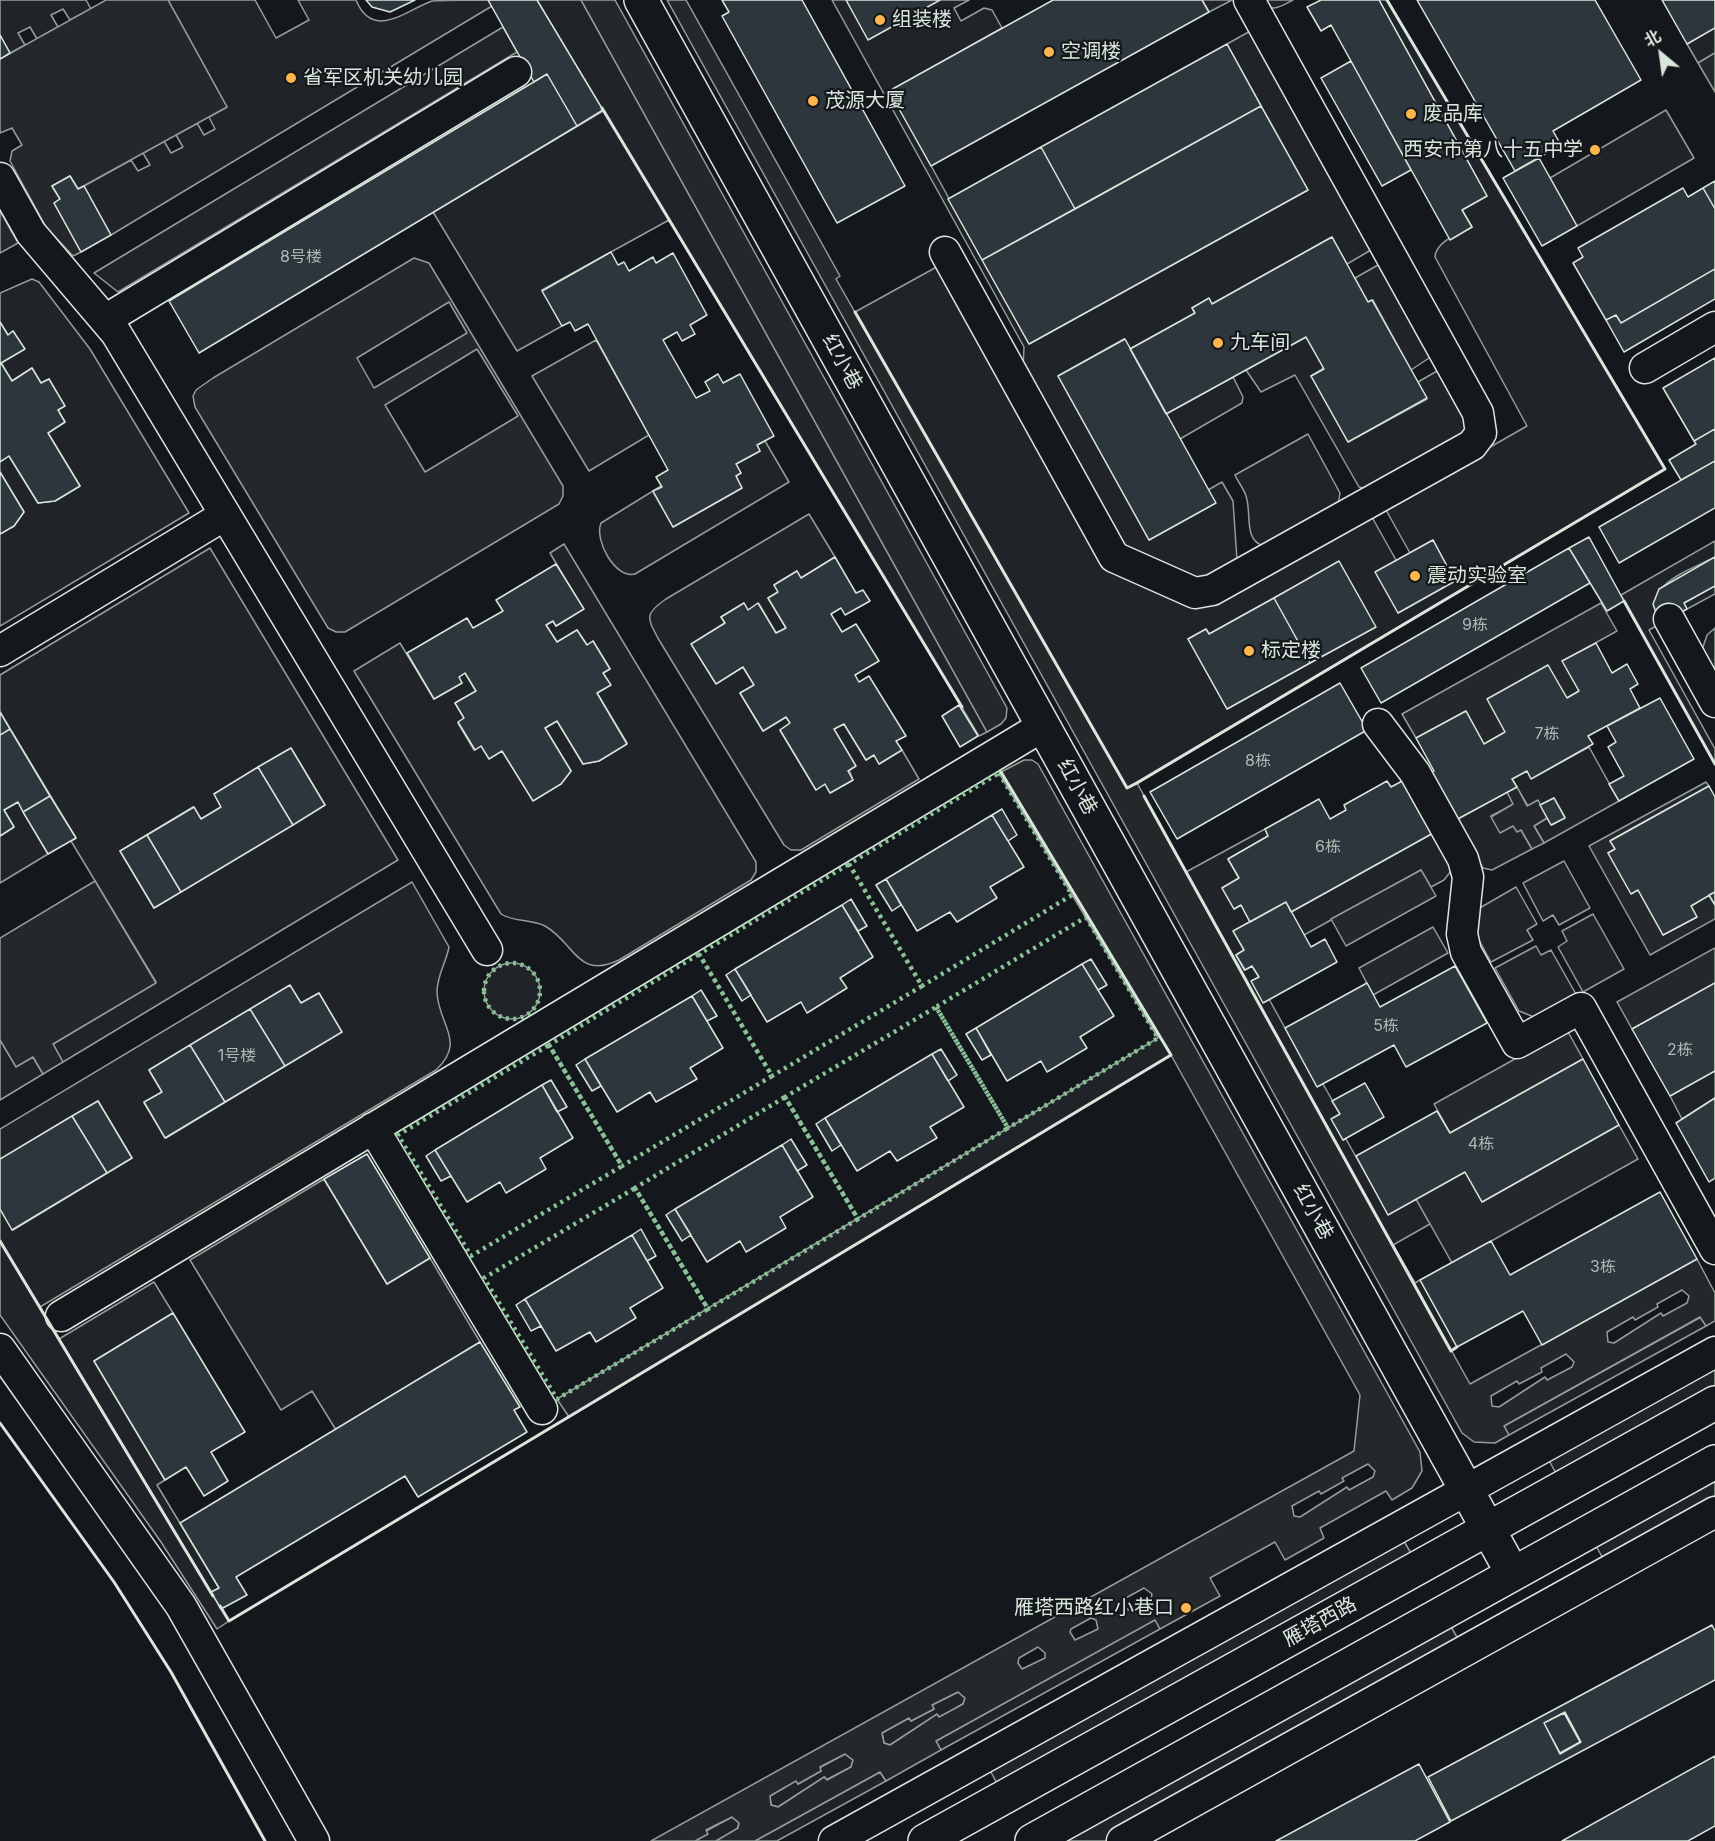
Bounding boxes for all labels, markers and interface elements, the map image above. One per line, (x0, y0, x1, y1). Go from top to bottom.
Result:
place label: 组装楼 (892, 8, 952, 32)
marker: 组装楼 (873, 13, 887, 27)
north arrow (1631, 24, 1691, 84)
text: 北 (1640, 26, 1664, 51)
place label: 空调楼 (1061, 40, 1121, 64)
marker: 空调楼 (1042, 45, 1056, 59)
place label: 省军区机关幼儿园 (303, 66, 463, 90)
marker: 省军区机关幼儿园 (284, 71, 298, 85)
place label: 茂源大厦 (825, 89, 905, 113)
marker: 茂源大厦 (806, 94, 820, 108)
place label: 废品库 (1423, 102, 1483, 126)
marker: 废品库 (1404, 107, 1418, 121)
place label: 西安市第八十五中学 (1403, 138, 1583, 162)
marker: 西安市第八十五中学 (1588, 143, 1602, 157)
house number: 8号楼 (280, 247, 322, 267)
street label: 红小巷 (817, 330, 867, 394)
place label: 九车间 (1230, 331, 1290, 355)
marker: 九车间 (1211, 336, 1225, 350)
place label: 震动实验室 (1427, 564, 1527, 588)
marker: 震动实验室 (1408, 569, 1422, 583)
house number: 9栋 (1462, 615, 1488, 635)
place label: 标定楼 (1261, 639, 1321, 663)
marker: 标定楼 (1242, 644, 1256, 658)
house number: 7栋 (1534, 724, 1560, 744)
house number: 8栋 (1245, 751, 1271, 771)
street label: 红小巷 (1052, 755, 1102, 819)
house number: 6栋 (1315, 837, 1341, 857)
house number: 5栋 (1373, 1016, 1399, 1036)
house number: 2栋 (1667, 1040, 1693, 1060)
house number: 1号楼 (218, 1046, 256, 1066)
house number: 4栋 (1468, 1134, 1494, 1154)
street label: 红小巷 (1288, 1180, 1338, 1244)
house number: 3栋 (1590, 1257, 1616, 1277)
street label: 雁塔西路 (1279, 1592, 1361, 1652)
place label: 雁塔西路红小巷口 (1014, 1596, 1174, 1620)
marker: 雁塔西路红小巷口 (1179, 1601, 1193, 1615)

